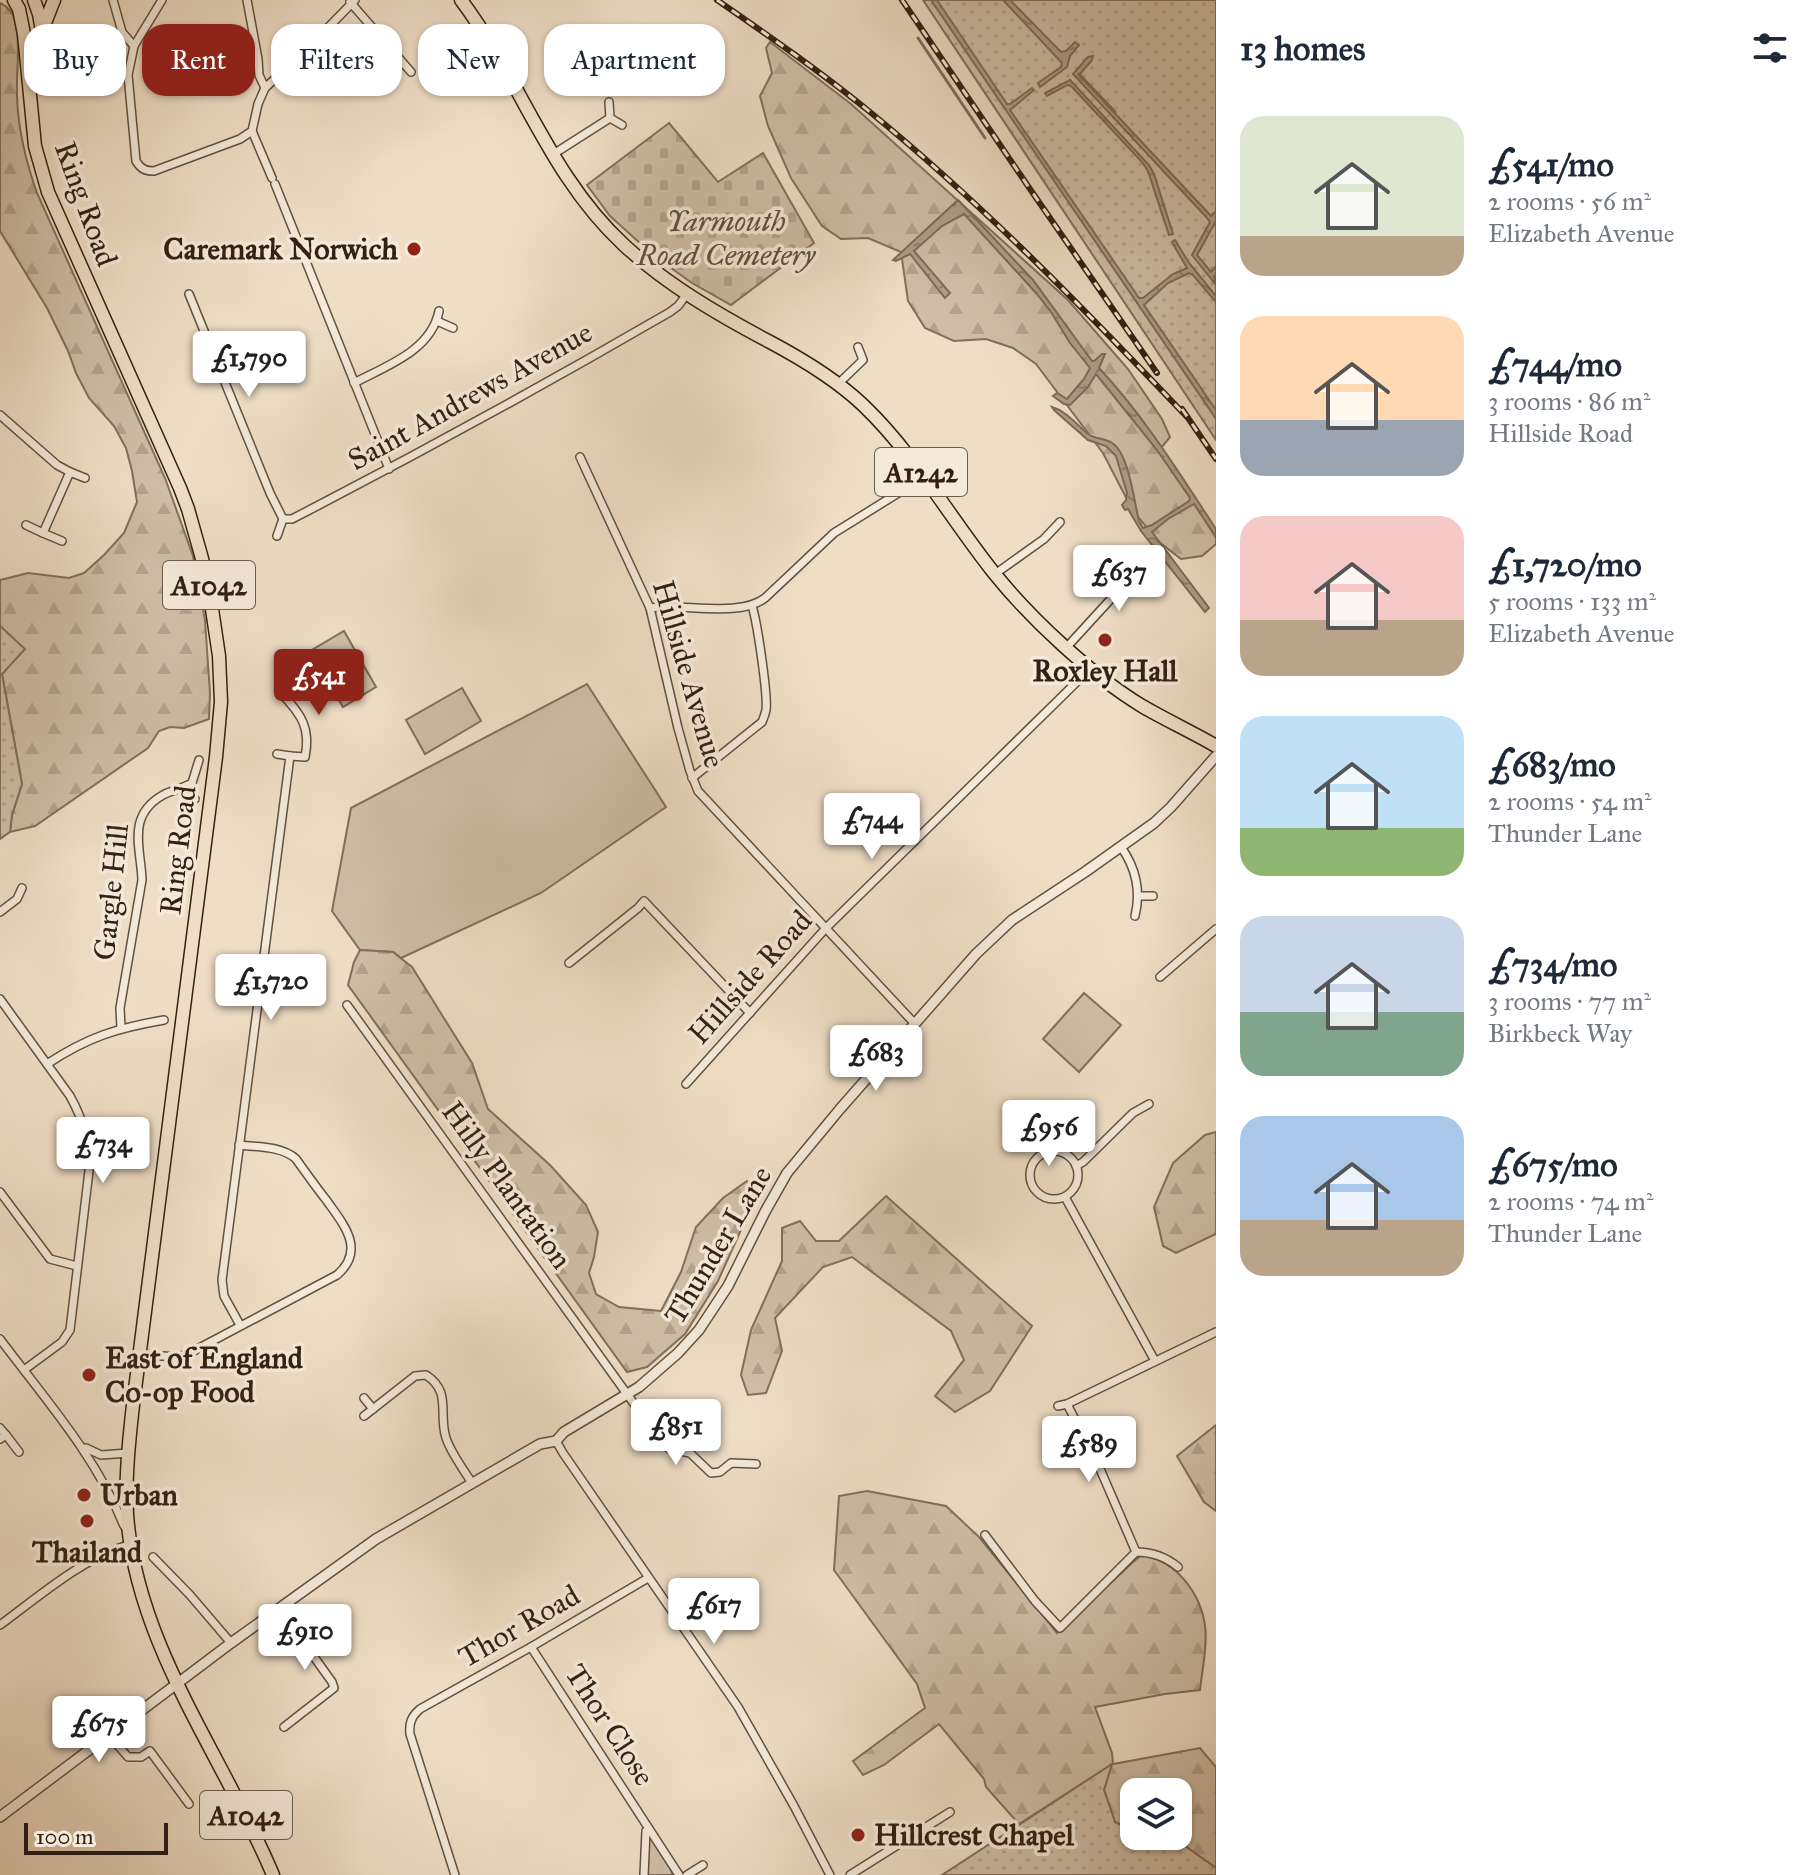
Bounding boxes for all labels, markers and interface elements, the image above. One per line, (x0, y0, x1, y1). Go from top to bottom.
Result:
chip: Buy (24, 24, 126, 96)
chip: Rent (142, 24, 255, 96)
chip: Filters (271, 24, 402, 96)
chip: New (418, 24, 528, 96)
chip: Apartment (544, 24, 725, 96)
icon: filters (1748, 26, 1792, 70)
text: 13 homes (1240, 28, 1365, 69)
street label: Ring Road (47, 137, 125, 271)
text: £541/mo (1488, 144, 1614, 185)
icon: home (1304, 148, 1400, 244)
text: 2 rooms · 56 m² (1488, 185, 1651, 217)
park label: Yarmouth Road Cemetery (636, 203, 817, 273)
text: Elizabeth Avenue (1488, 217, 1675, 249)
place label: Caremark Norwich (163, 231, 398, 267)
marker: Caremark Norwich (405, 240, 423, 258)
street label: Saint Andrews Avenue (342, 314, 598, 478)
pin: £1,790 (184, 331, 314, 399)
text: £1,790 (211, 341, 287, 373)
text: £744/mo (1488, 344, 1622, 385)
icon: home (1304, 348, 1400, 444)
text: 3 rooms · 86 m² (1488, 385, 1651, 417)
text: Hillside Road (1488, 417, 1633, 449)
road number: A1242 (875, 448, 967, 496)
text: £1,720/mo (1488, 544, 1642, 585)
pin: £637 (1072, 545, 1166, 613)
icon: home (1304, 548, 1400, 644)
text: £637 (1091, 555, 1147, 587)
road number: A1042 (163, 561, 255, 609)
street label: Hillside Avenue (645, 576, 733, 772)
text: 5 rooms · 133 m² (1488, 585, 1656, 617)
text: Elizabeth Avenue (1488, 617, 1675, 649)
marker: Roxley Hall (1096, 631, 1114, 649)
pin: £541 (272, 649, 366, 717)
place label: Roxley Hall (1032, 653, 1178, 689)
text: £541 (292, 659, 346, 691)
text: £683/mo (1488, 744, 1616, 785)
icon: home (1304, 748, 1400, 844)
street label: Ring Road (152, 783, 204, 917)
text: 2 rooms · 54 m² (1488, 785, 1652, 817)
pin: £744 (825, 793, 919, 861)
text: £744 (842, 803, 902, 835)
text: Thunder Lane (1488, 817, 1642, 849)
street label: Gargle Hill (86, 821, 136, 962)
street label: Hillside Road (681, 903, 819, 1051)
text: £734/mo (1488, 944, 1617, 985)
icon: home (1304, 948, 1400, 1044)
pin: £1,720 (206, 954, 336, 1022)
text: £1,720 (233, 964, 309, 996)
text: 3 rooms · 77 m² (1488, 985, 1651, 1017)
text: Birkbeck Way (1488, 1017, 1632, 1049)
pin: £683 (829, 1025, 923, 1093)
text: £683 (848, 1035, 904, 1067)
street label: Hilly Plantation (434, 1094, 580, 1276)
pin: £956 (1002, 1100, 1096, 1168)
text: £956 (1020, 1110, 1078, 1142)
pin: £734 (56, 1117, 150, 1185)
text: £734 (75, 1127, 131, 1159)
text: £675/mo (1488, 1144, 1618, 1185)
icon: home (1304, 1148, 1400, 1244)
street label: Thunder Lane (657, 1159, 779, 1331)
text: 2 rooms · 74 m² (1488, 1185, 1654, 1217)
text: Thunder Lane (1488, 1217, 1642, 1249)
place label: East of England Co-op Food (105, 1340, 304, 1410)
marker: East of England Co-op Food (80, 1366, 98, 1384)
pin: £851 (629, 1399, 723, 1467)
text: £851 (649, 1409, 703, 1441)
pin: £589 (1042, 1416, 1136, 1484)
text: £589 (1060, 1426, 1118, 1458)
place label: Urban (100, 1477, 178, 1513)
marker: Urban (75, 1486, 93, 1504)
marker: Thailand (78, 1512, 96, 1530)
place label: Thailand (32, 1534, 143, 1570)
street label: Thor Road (452, 1577, 586, 1675)
pin: £617 (667, 1578, 761, 1646)
text: £617 (686, 1588, 742, 1620)
pin: £910 (258, 1604, 352, 1672)
text: £910 (276, 1614, 334, 1646)
street label: Thor Close (558, 1658, 662, 1792)
pin: £675 (52, 1696, 146, 1764)
text: £675 (70, 1706, 128, 1738)
map controls (1120, 1778, 1192, 1850)
button: layers (1120, 1778, 1192, 1850)
road number: A1042 (200, 1791, 292, 1839)
place label: Hillcrest Chapel (874, 1817, 1075, 1853)
scale bar (24, 1819, 168, 1855)
text: 100 m (36, 1823, 93, 1850)
marker: Hillcrest Chapel (849, 1826, 867, 1844)

